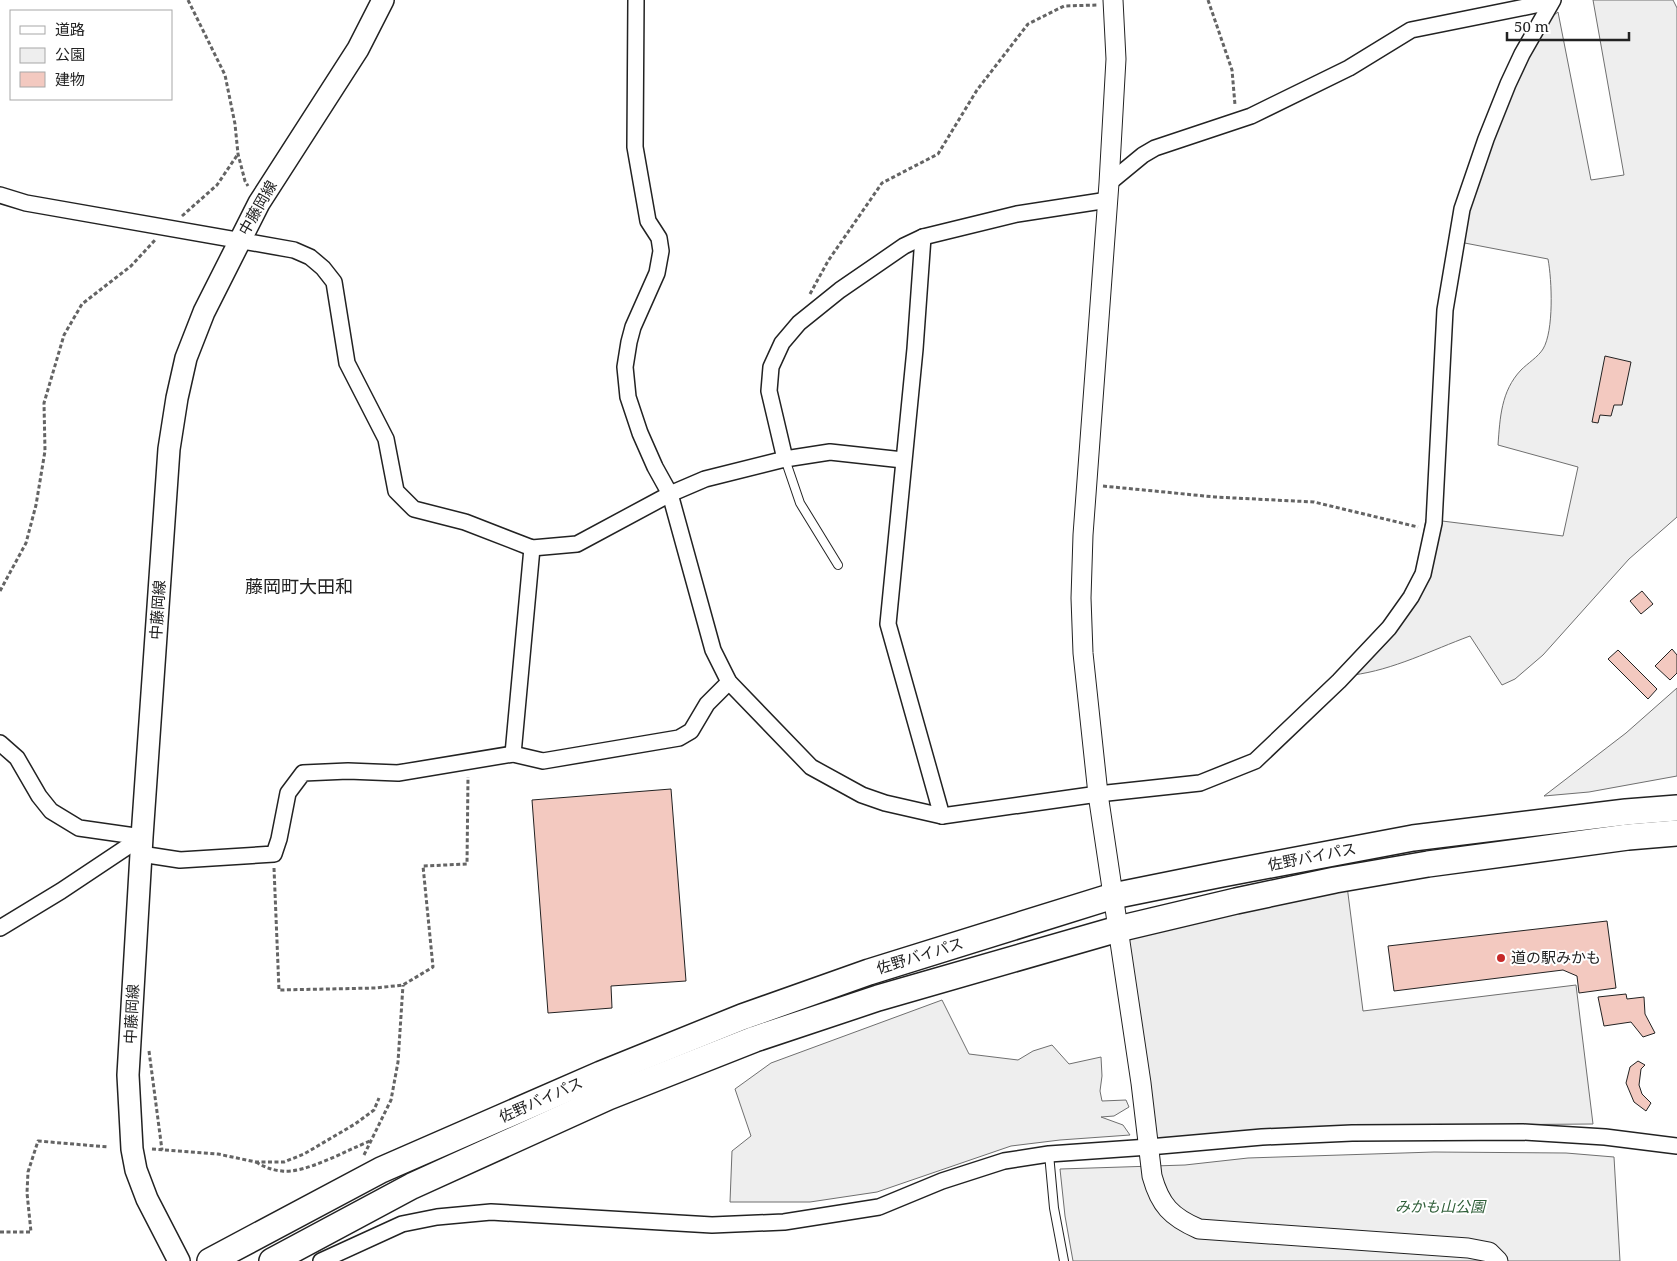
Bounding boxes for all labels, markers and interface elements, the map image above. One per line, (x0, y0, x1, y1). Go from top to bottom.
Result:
legend (10, 10, 172, 100)
scale bar (1507, 10, 1630, 42)
text: 50 m (1514, 16, 1549, 36)
text: 道路 (55, 19, 85, 39)
text: 公園 (55, 44, 85, 64)
text: 建物 (55, 69, 85, 89)
street label: 中藤岡線 (233, 177, 281, 238)
district label: 藤岡町大田和 (245, 574, 353, 598)
street label: 中藤岡線 (145, 579, 169, 641)
street label: 佐野バイパス (1266, 838, 1358, 874)
street label: 佐野バイパス (874, 932, 966, 978)
place label: 道の駅みかも (1511, 947, 1601, 967)
marker: 道の駅みかも (1495, 952, 1507, 964)
street label: 中藤岡線 (119, 983, 143, 1044)
street label: 佐野バイパス (496, 1072, 586, 1126)
park label: みかも山公園 (1395, 1196, 1487, 1216)

